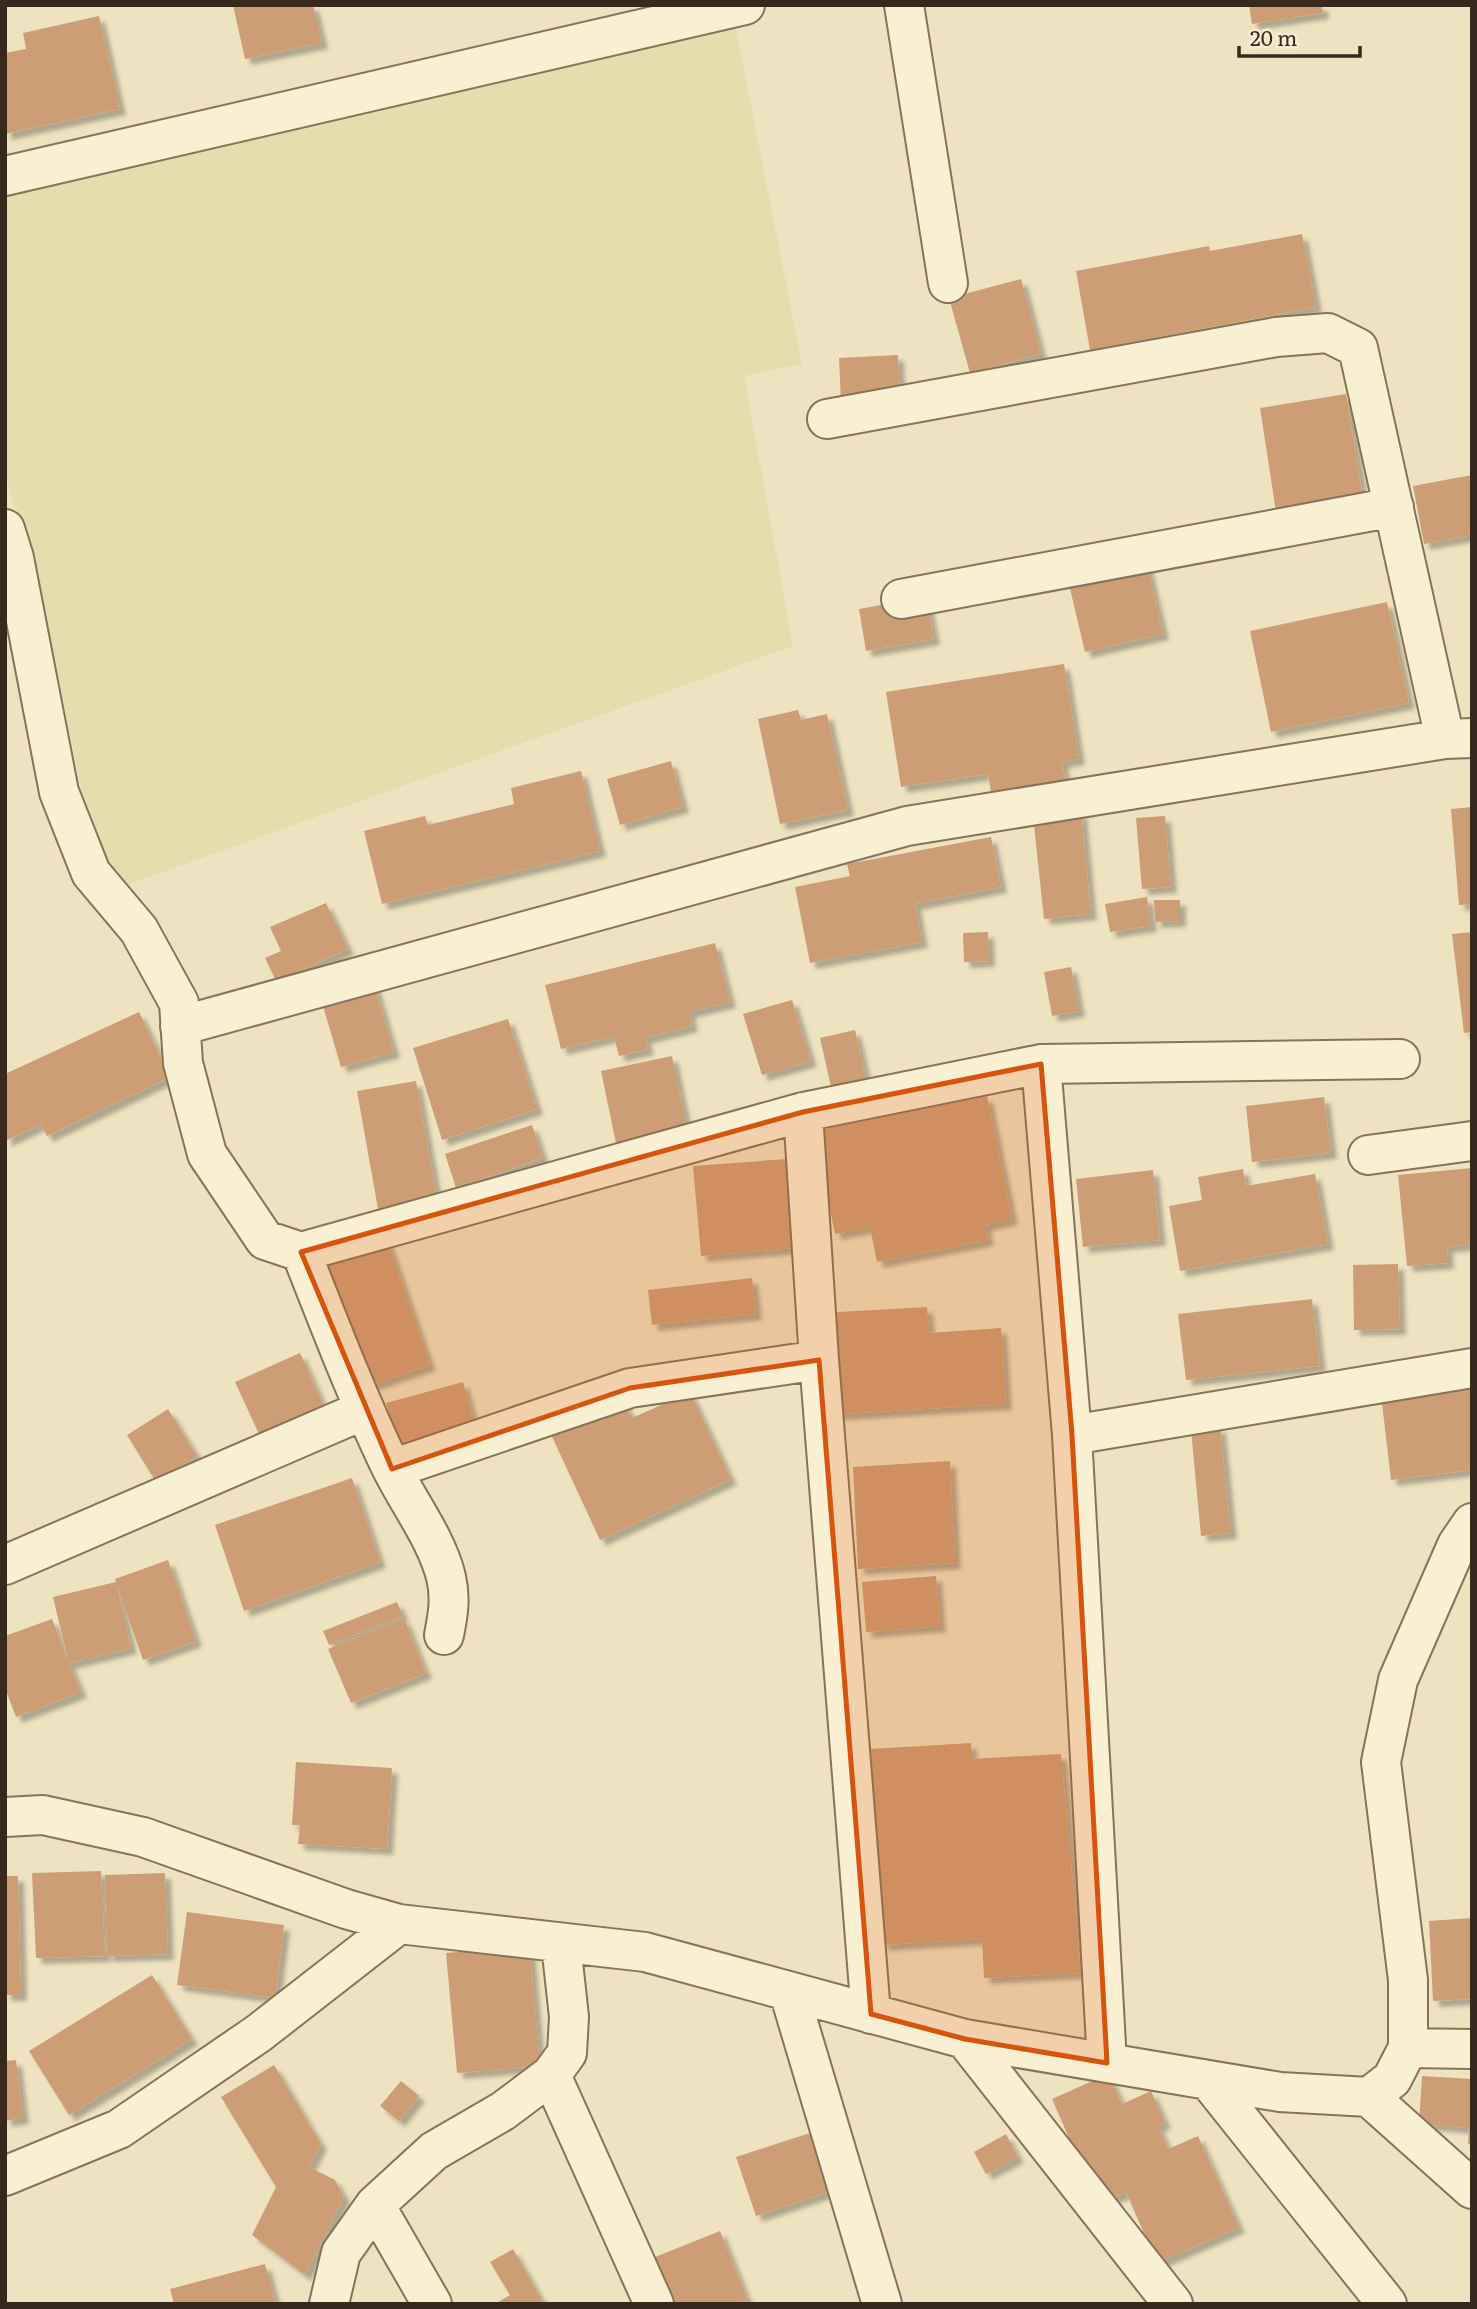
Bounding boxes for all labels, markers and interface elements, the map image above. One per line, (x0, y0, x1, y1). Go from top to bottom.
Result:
scale bar (1239, 14, 1360, 58)
text: 20 m (1250, 21, 1297, 52)

